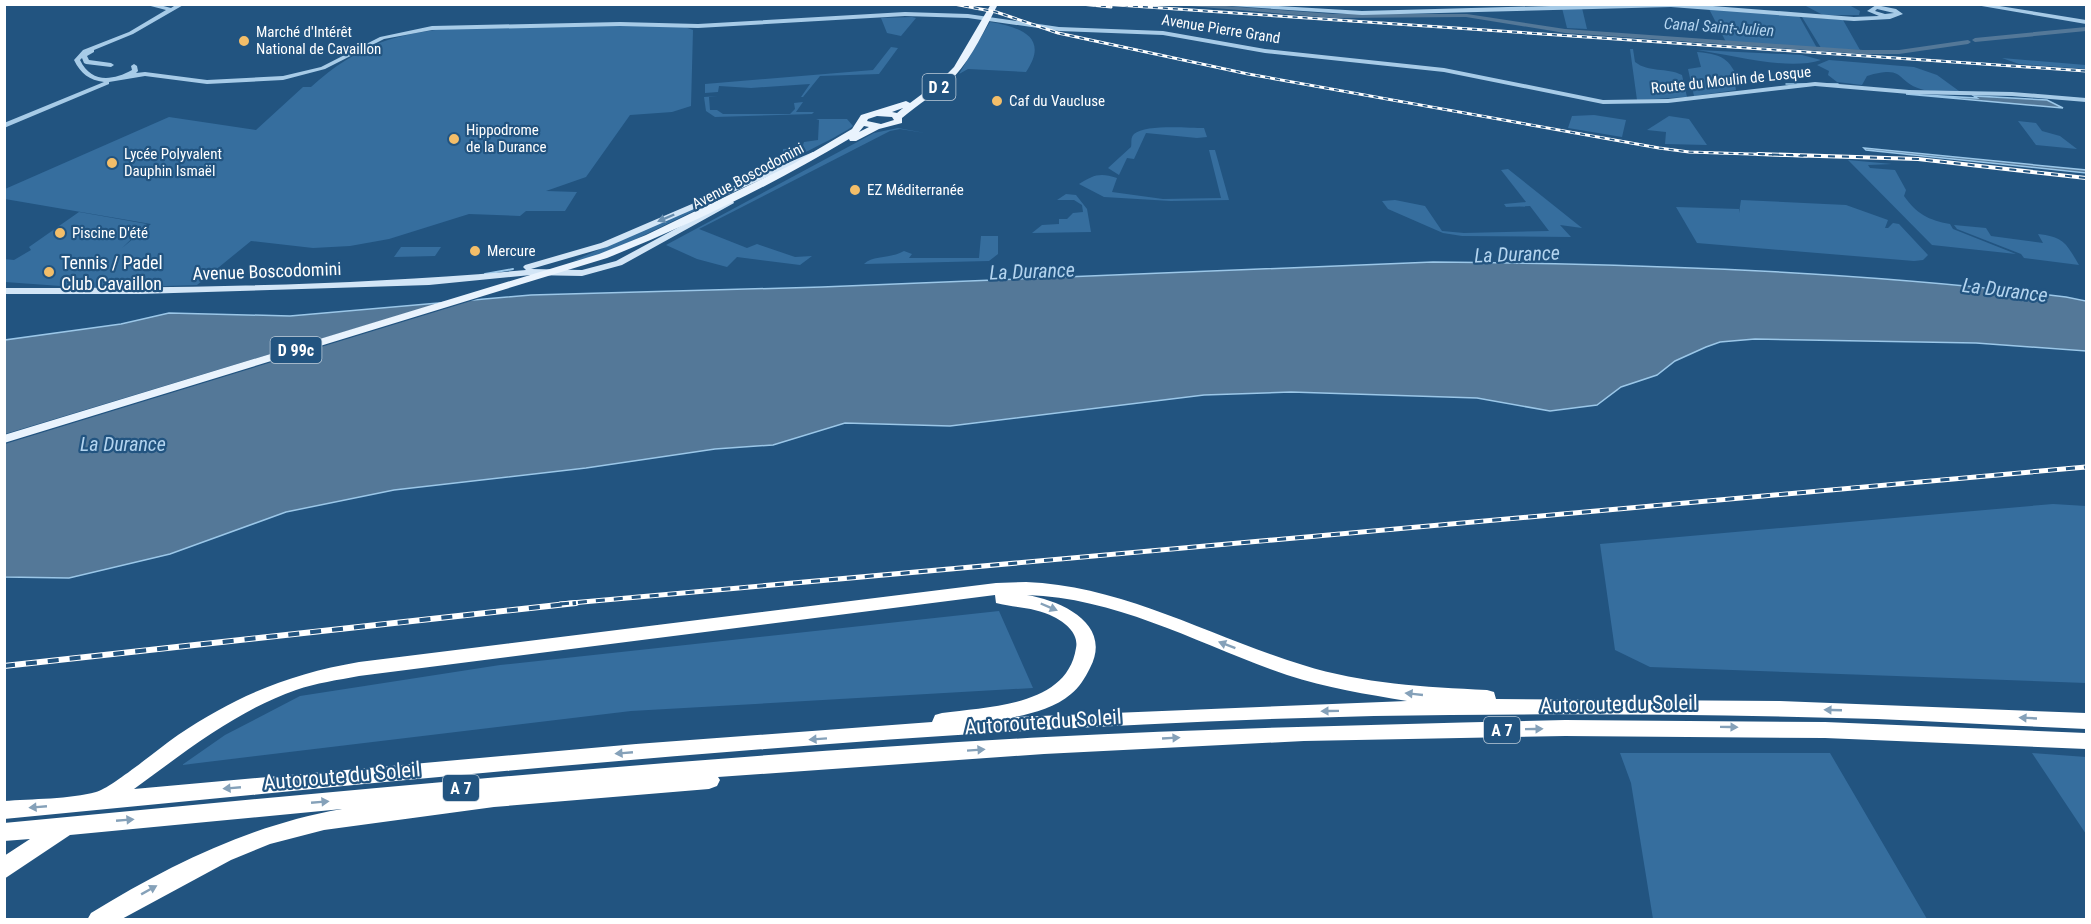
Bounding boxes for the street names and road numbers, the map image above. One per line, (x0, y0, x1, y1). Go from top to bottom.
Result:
street label: Avenue Pierre Grand (1160, 11, 1282, 47)
street label: Route du Moulin de Losque (1650, 63, 1812, 97)
road number: D 2 (922, 74, 956, 100)
street label: Avenue Boscodomini (689, 139, 807, 213)
street label: Avenue Boscodomini (192, 258, 342, 284)
road number: D 99c (270, 337, 322, 363)
street label: Autoroute du Soleil (1540, 691, 1698, 717)
street label: Autoroute du Soleil (964, 705, 1122, 739)
road number: A 7 (1484, 717, 1520, 743)
street label: Autoroute du Soleil (262, 757, 422, 795)
road number: A 7 (443, 775, 479, 801)

